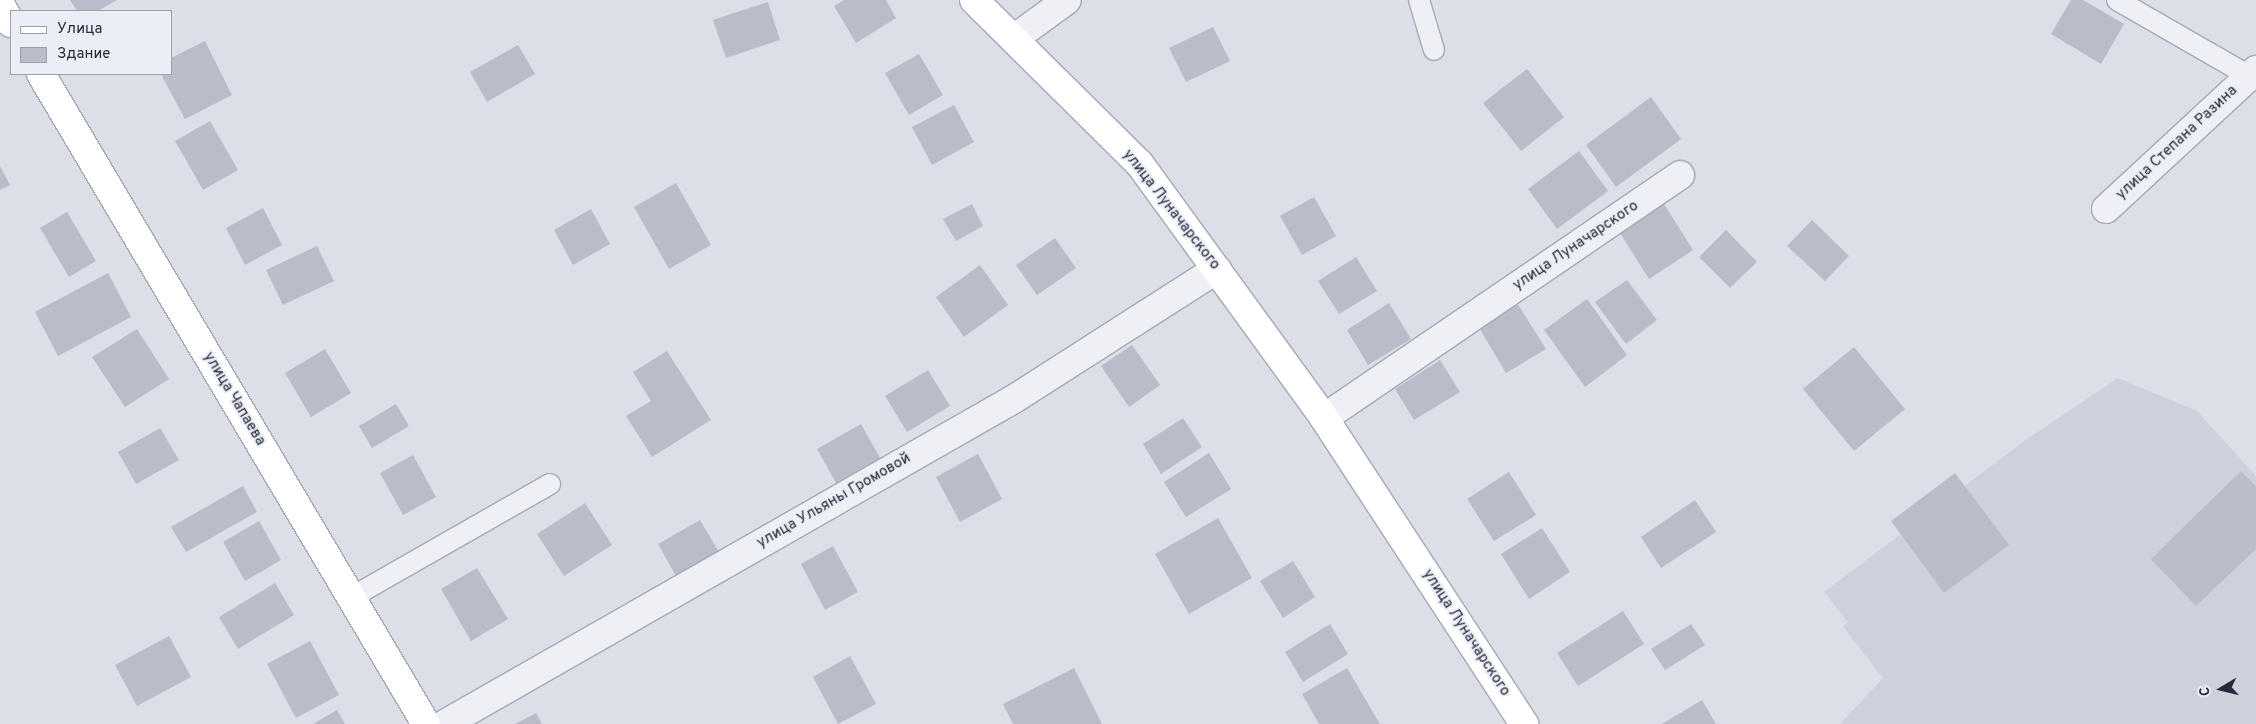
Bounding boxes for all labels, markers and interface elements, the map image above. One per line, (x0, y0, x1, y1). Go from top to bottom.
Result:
legend (10, 10, 172, 75)
text: Улица (57, 20, 102, 39)
text: Здание (57, 45, 110, 64)
street label: улица Степана Разина (2113, 82, 2241, 204)
street label: улица Луначарского (1118, 146, 1224, 274)
street label: улица Луначарского (1510, 197, 1642, 295)
street label: улица Чапаева (199, 349, 269, 449)
street label: улица Ульяны Громовой (754, 450, 914, 552)
street label: улица Луначарского (1418, 566, 1514, 700)
north arrow (2196, 664, 2246, 714)
text: С (2197, 686, 2215, 697)

